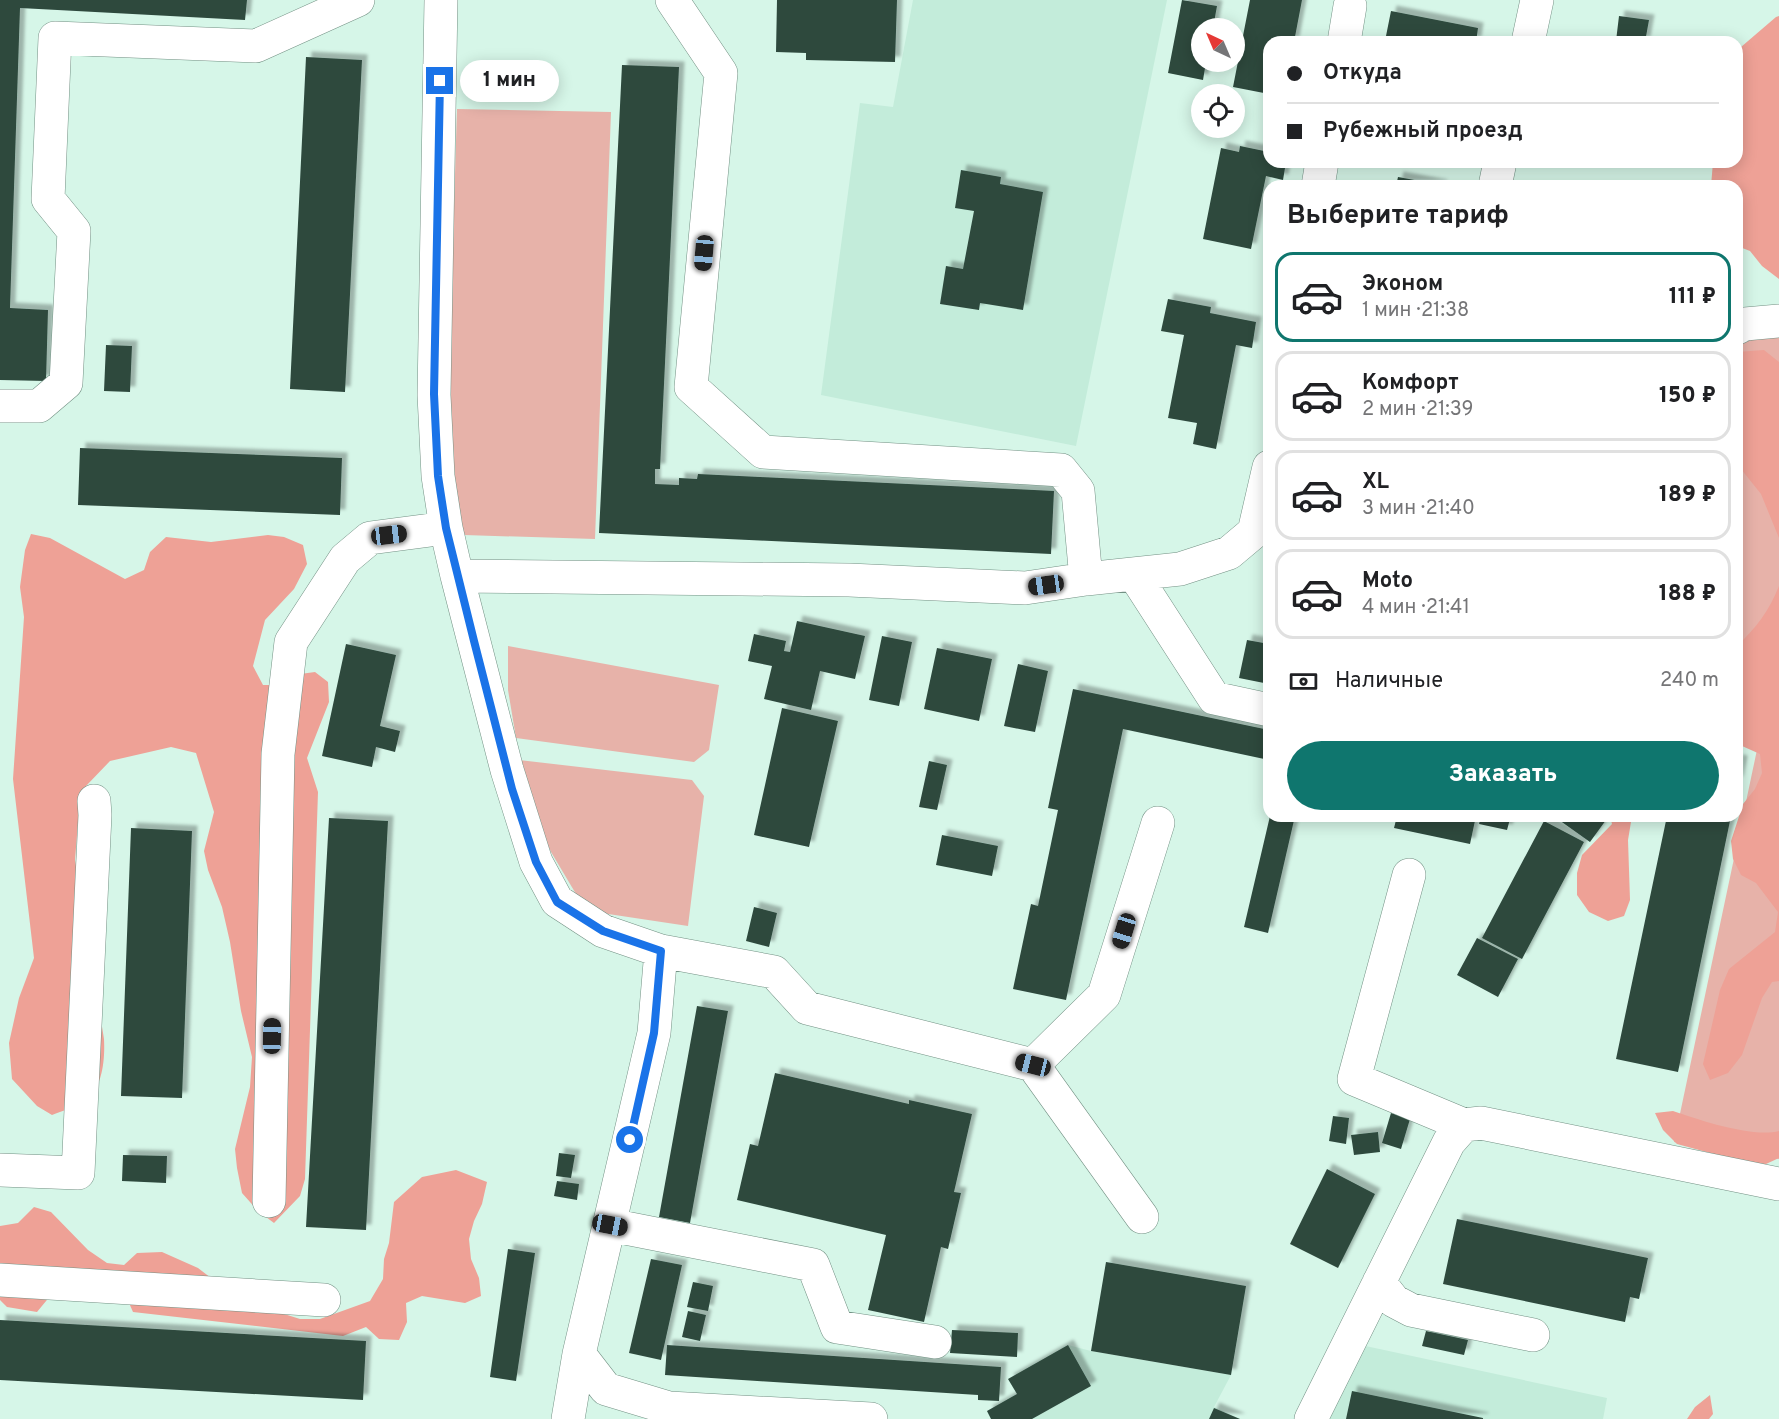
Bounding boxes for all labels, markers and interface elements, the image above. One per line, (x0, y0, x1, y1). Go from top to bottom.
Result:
north arrow (1191, 18, 1245, 72)
map controls (1191, 18, 1245, 138)
callout: 1 мин (461, 60, 560, 102)
text: Откуда (1323, 60, 1402, 87)
route end (426, 67, 453, 94)
text: 1 мин (483, 68, 536, 94)
button: locate (1191, 84, 1245, 138)
text: Рубежный проезд (1323, 118, 1523, 145)
text: Выберите тариф (1287, 199, 1509, 233)
car (693, 234, 715, 272)
icon: car (1290, 270, 1344, 324)
text: Эконом (1362, 271, 1443, 298)
text: 111 ₽ (1669, 284, 1716, 311)
text: 1 мин · 21:38 (1362, 298, 1469, 324)
icon: car (1290, 369, 1344, 423)
text: Комфорт (1362, 370, 1459, 397)
text: 150 ₽ (1659, 383, 1716, 410)
text: 2 мин · 21:39 (1362, 397, 1473, 423)
icon: car (1290, 468, 1344, 522)
text: XL (1362, 469, 1389, 496)
text: 189 ₽ (1659, 482, 1716, 509)
text: 3 мин · 21:40 (1362, 496, 1475, 522)
car (370, 524, 408, 546)
icon: car (1290, 567, 1344, 621)
text: Moto (1362, 568, 1413, 595)
car (1027, 574, 1065, 596)
text: 188 ₽ (1659, 581, 1716, 608)
text: 4 мин · 21:41 (1362, 595, 1470, 621)
icon: cash (1287, 665, 1320, 698)
text: Наличные (1335, 668, 1443, 695)
text: 240 m (1660, 668, 1719, 694)
button: Заказать (1287, 741, 1719, 810)
car (1110, 911, 1138, 951)
car (263, 1018, 281, 1054)
car (1013, 1052, 1053, 1078)
route start (616, 1126, 643, 1153)
car (591, 1213, 629, 1237)

